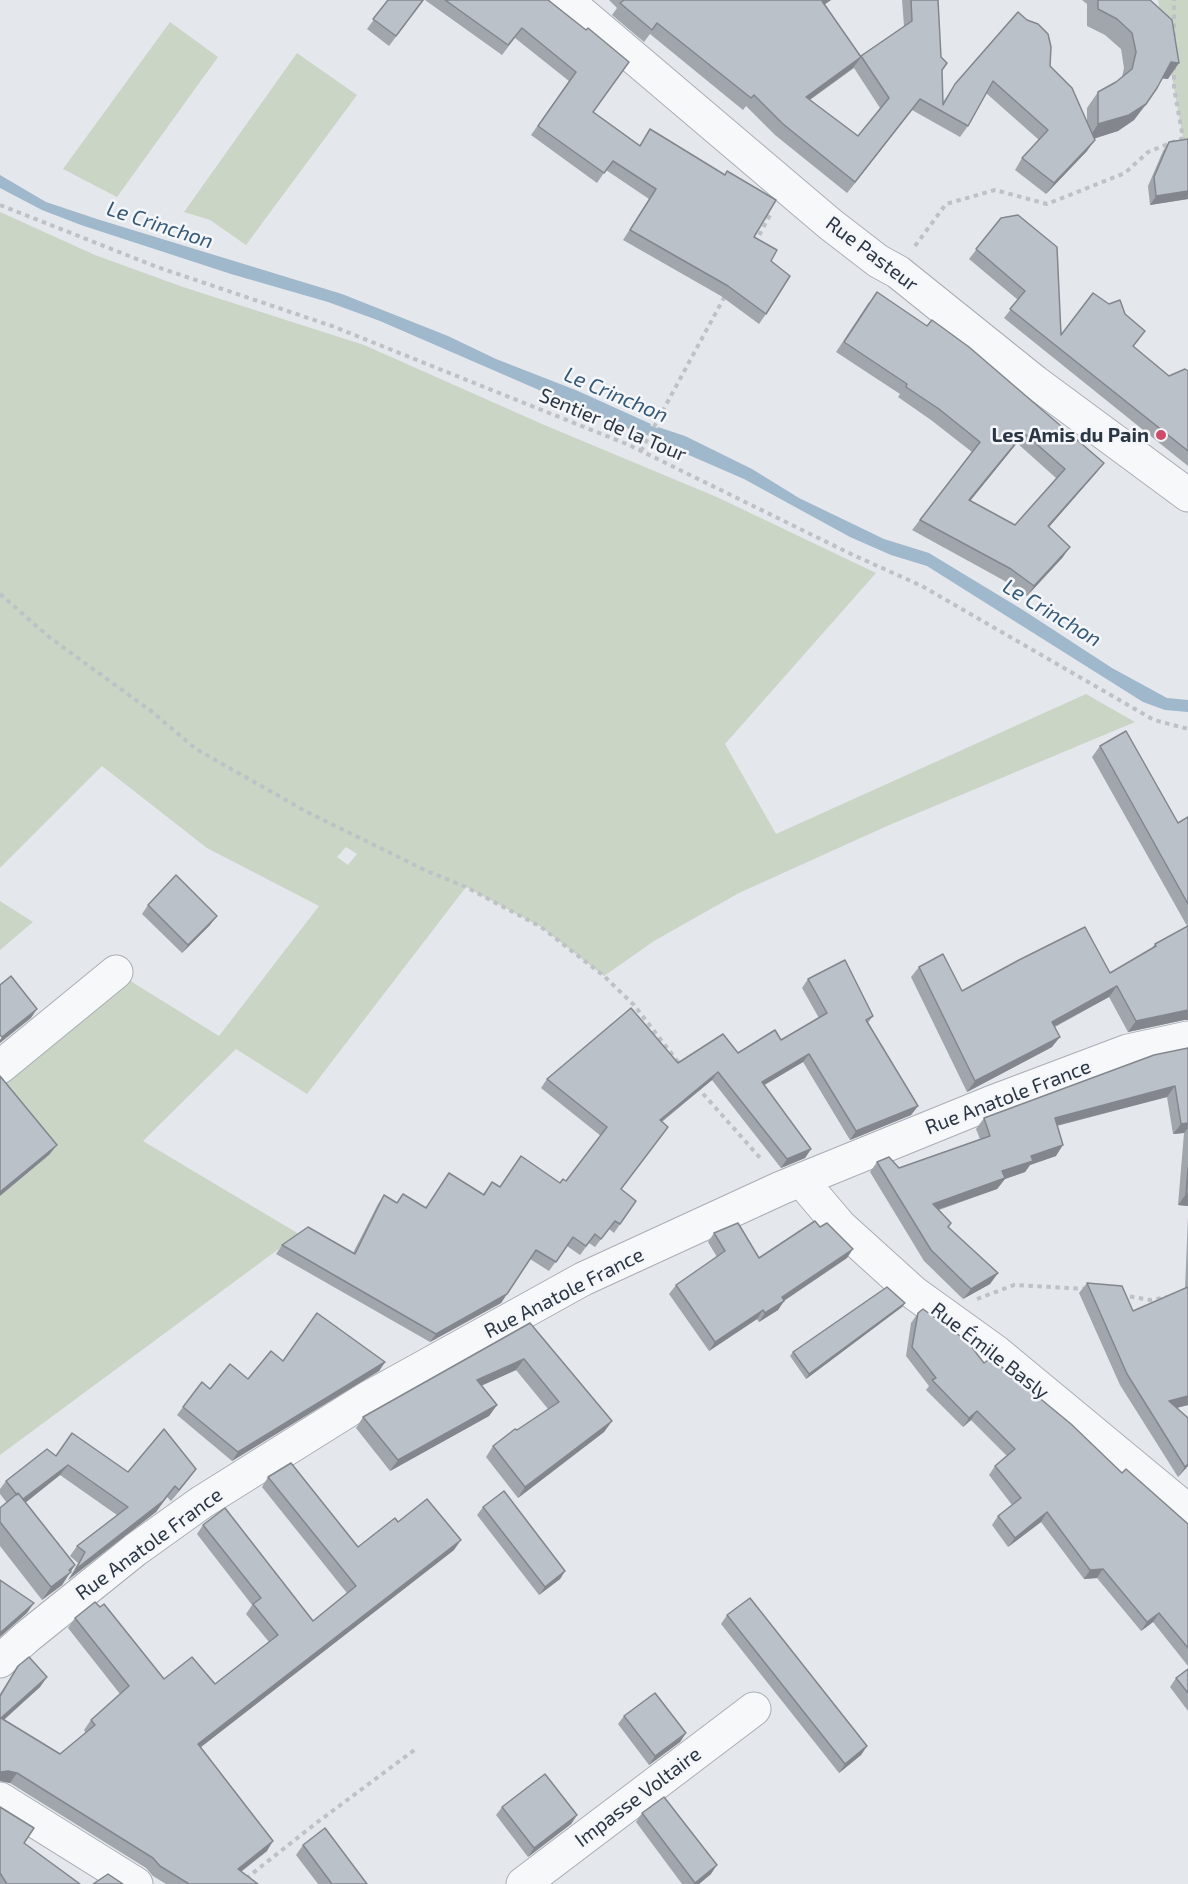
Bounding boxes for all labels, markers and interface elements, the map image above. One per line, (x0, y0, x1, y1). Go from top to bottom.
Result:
water label: Le Crinchon (104, 196, 216, 254)
street label: Rue Pasteur (821, 211, 923, 297)
water label: Le Crinchon (560, 362, 672, 428)
street label: Sentier de la Tour (536, 383, 690, 467)
place label: Les Amis du Pain (992, 423, 1149, 447)
marker: Les Amis du Pain (1154, 428, 1168, 442)
water label: Le Crinchon (998, 574, 1106, 652)
street label: Rue Anatole France (922, 1054, 1094, 1140)
street label: Rue Anatole France (480, 1242, 648, 1344)
street label: Rue Émile Basly (926, 1297, 1054, 1405)
street label: Rue Anatole France (71, 1483, 227, 1605)
street label: Impasse Voltaire (570, 1742, 706, 1852)

